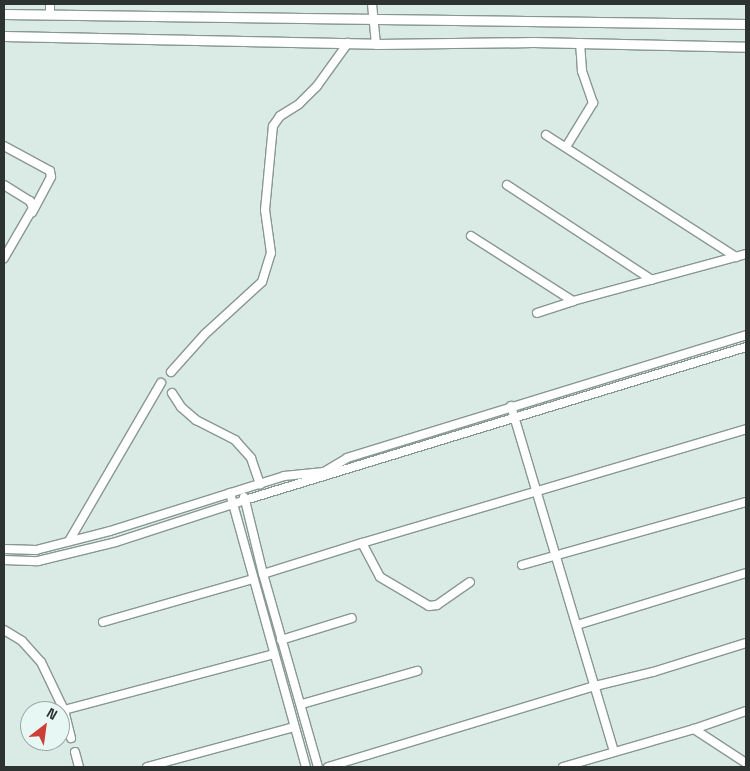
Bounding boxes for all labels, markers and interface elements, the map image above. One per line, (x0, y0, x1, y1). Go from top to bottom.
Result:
north arrow (20, 701, 70, 751)
text: N (43, 704, 61, 724)

